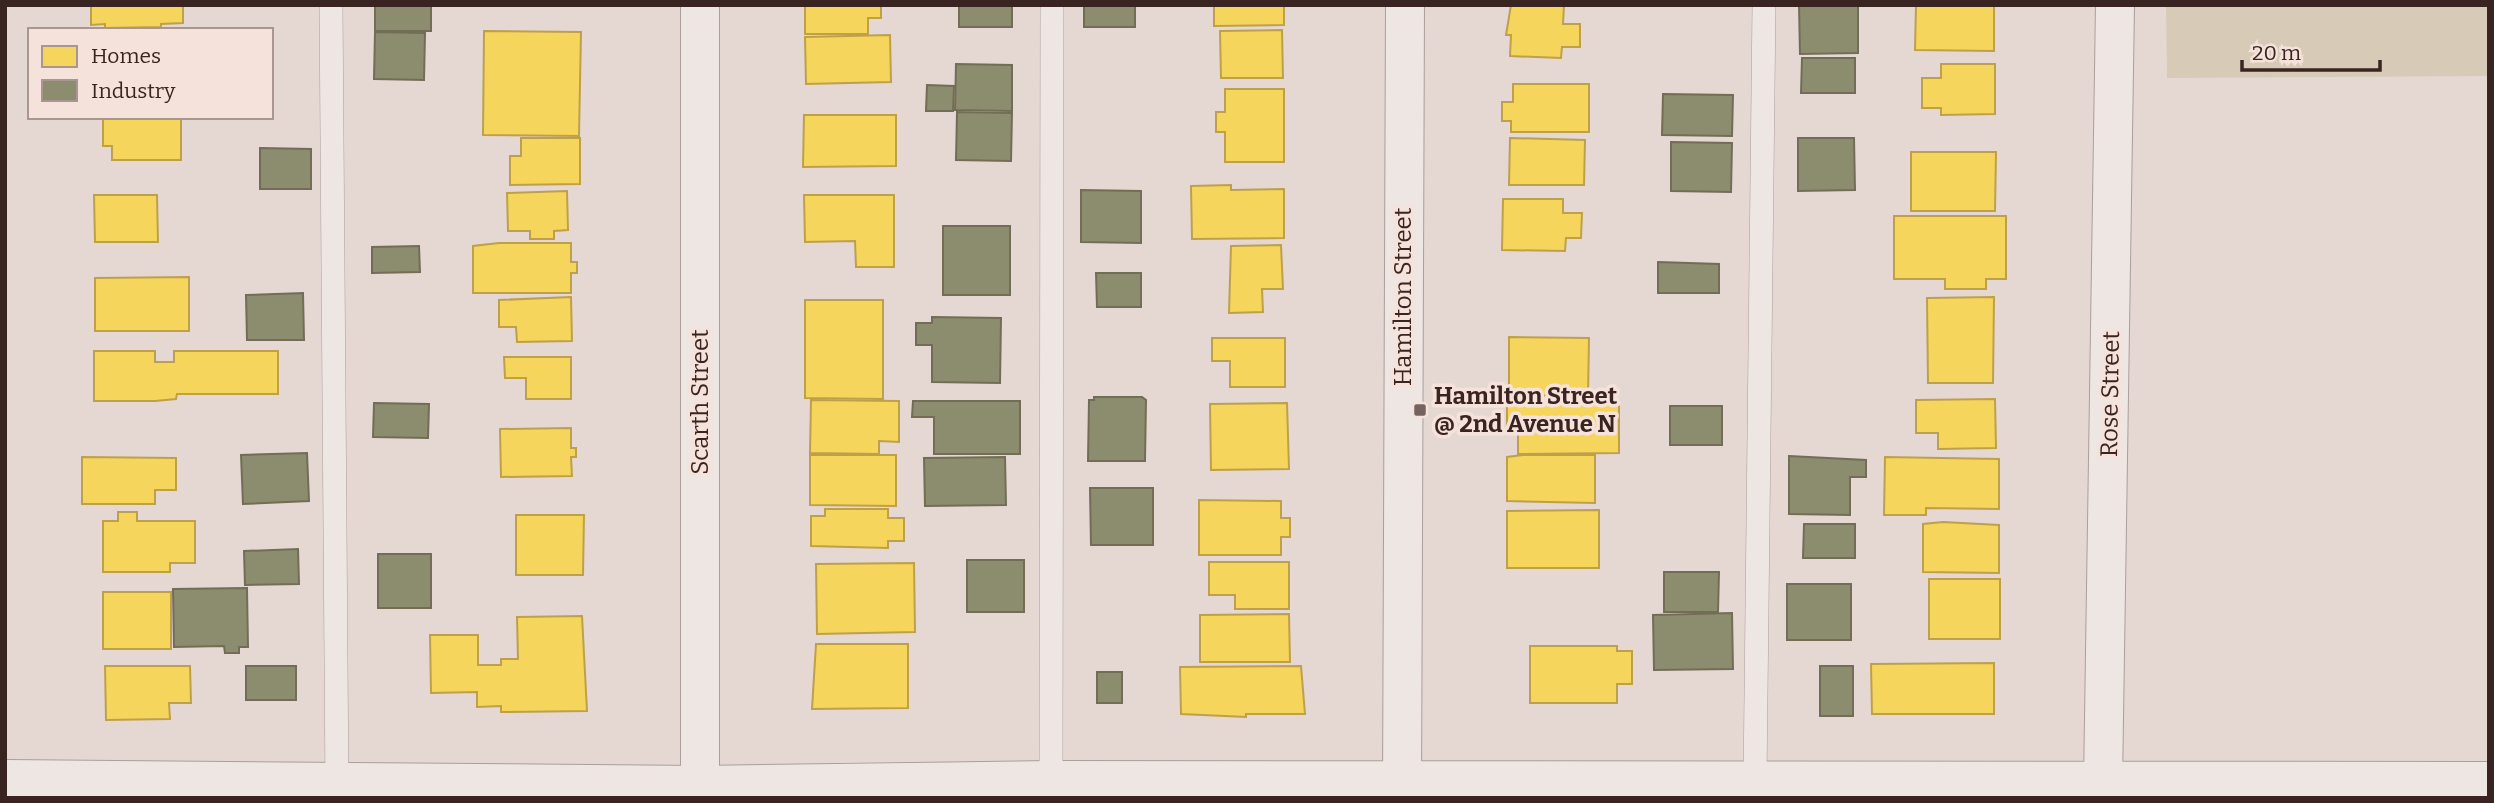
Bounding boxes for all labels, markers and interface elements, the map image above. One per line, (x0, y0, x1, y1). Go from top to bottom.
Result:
legend (28, 28, 273, 119)
scale bar (2242, 28, 2380, 72)
text: 20 m (2252, 40, 2301, 66)
text: Homes (91, 43, 161, 69)
text: Industry (91, 78, 176, 104)
street label: Hamilton Street (1389, 207, 1417, 386)
street label: Scarth Street (686, 329, 714, 475)
street label: Rose Street (2095, 330, 2125, 457)
place label: Hamilton Street @ 2nd Avenue N (1434, 382, 1618, 438)
marker: Hamilton Street @ 2nd Avenue N (1412, 402, 1428, 418)

